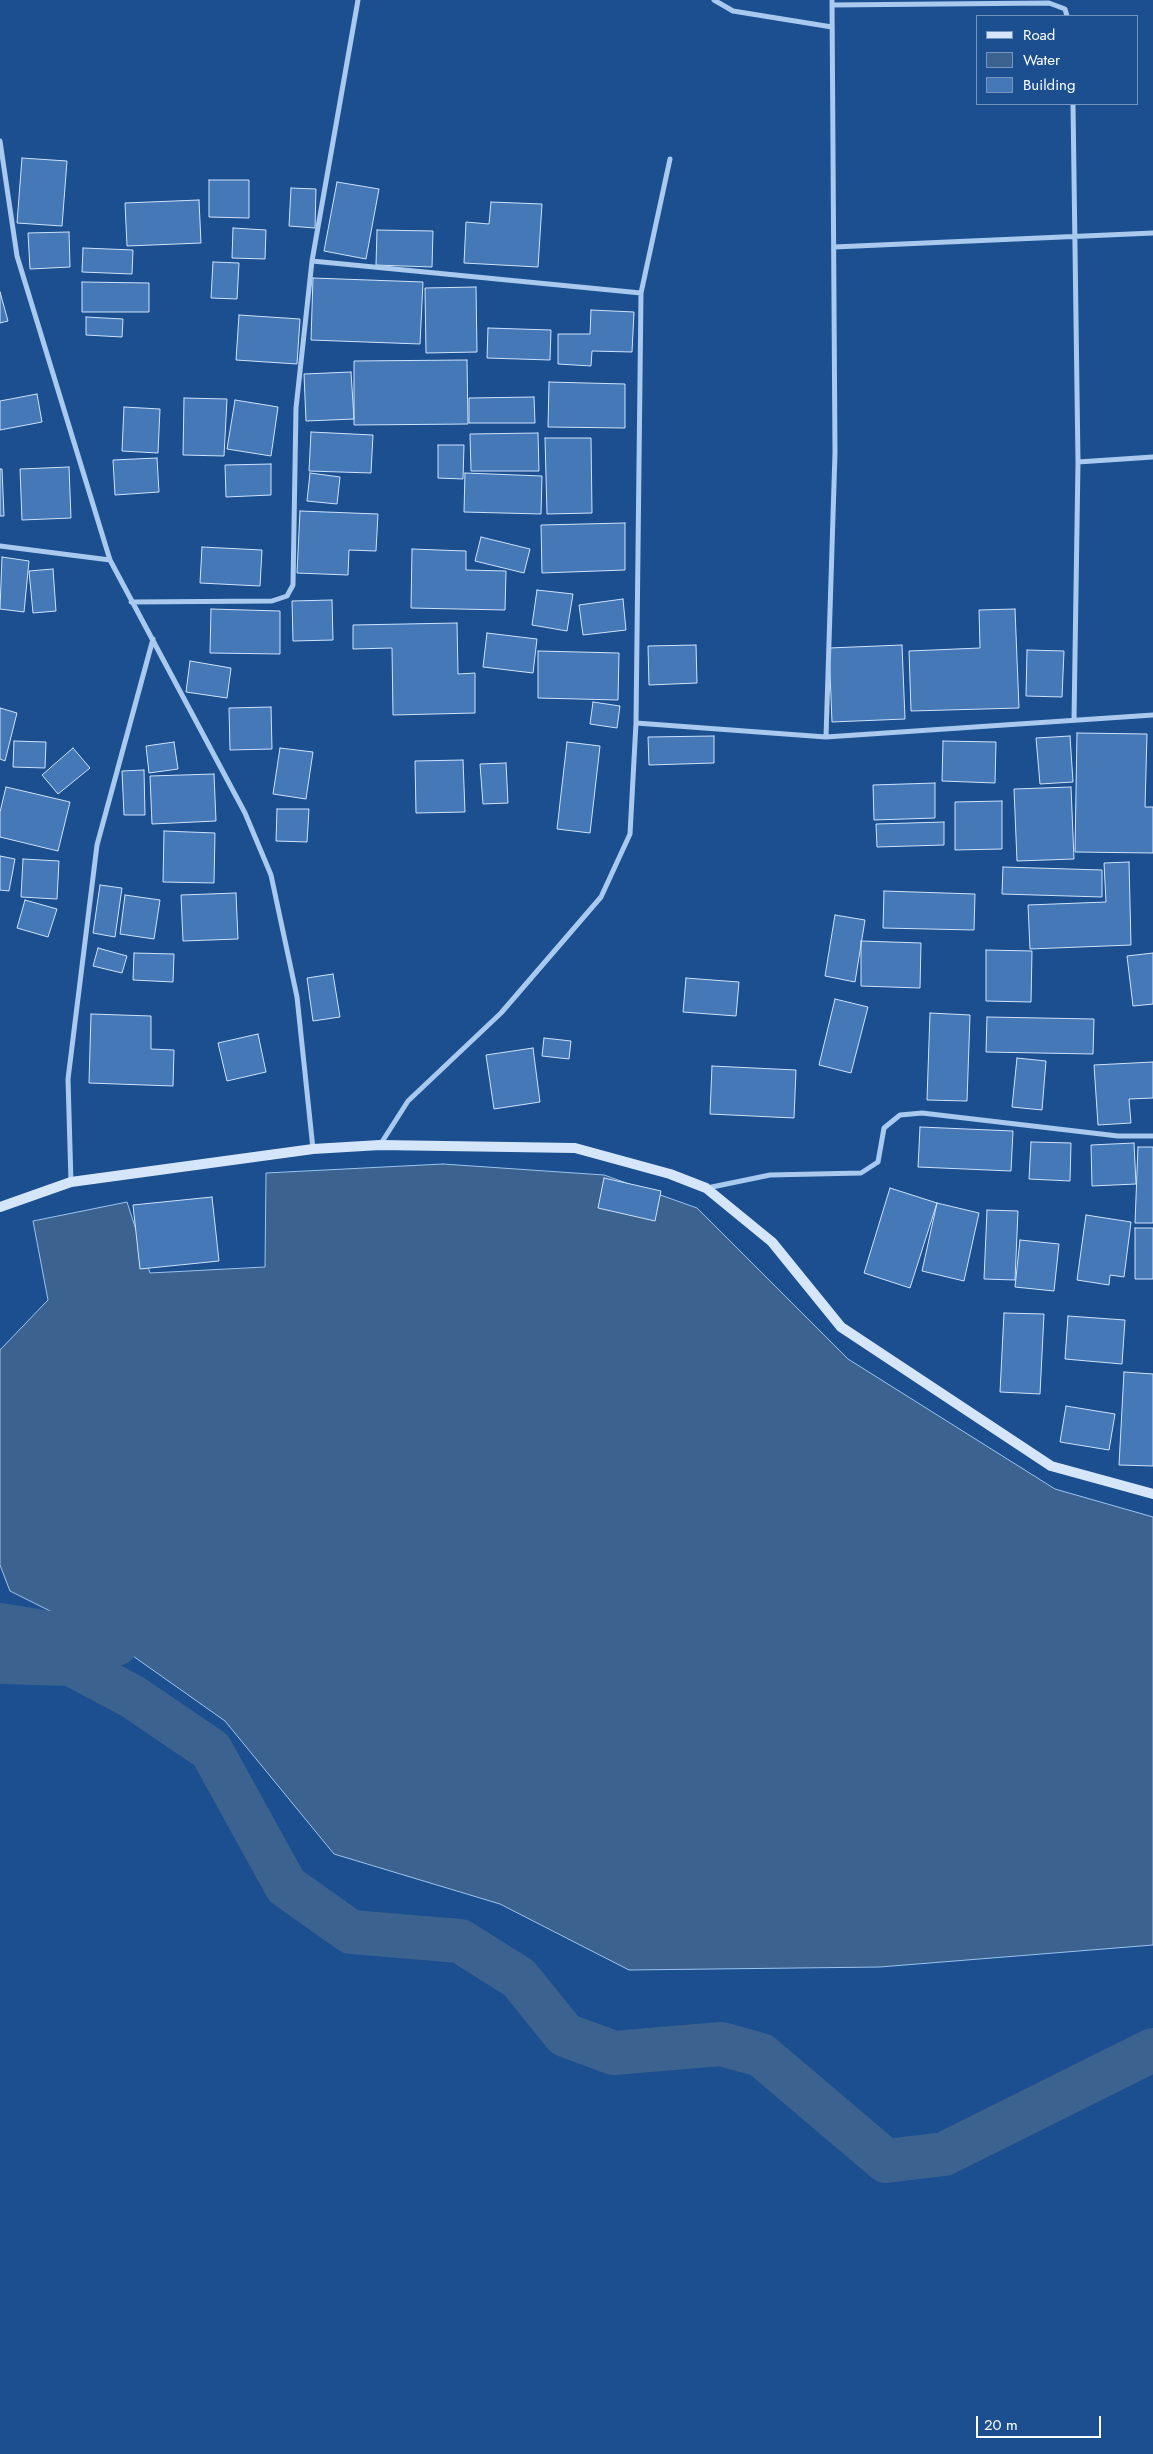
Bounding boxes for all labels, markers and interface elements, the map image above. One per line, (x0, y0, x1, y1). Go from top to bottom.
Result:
legend (976, 15, 1138, 105)
text: Road (1023, 24, 1055, 46)
text: Water (1023, 49, 1060, 71)
text: Building (1023, 74, 1075, 96)
scale bar (978, 2406, 1103, 2438)
text: 20 m (984, 2414, 1018, 2436)

